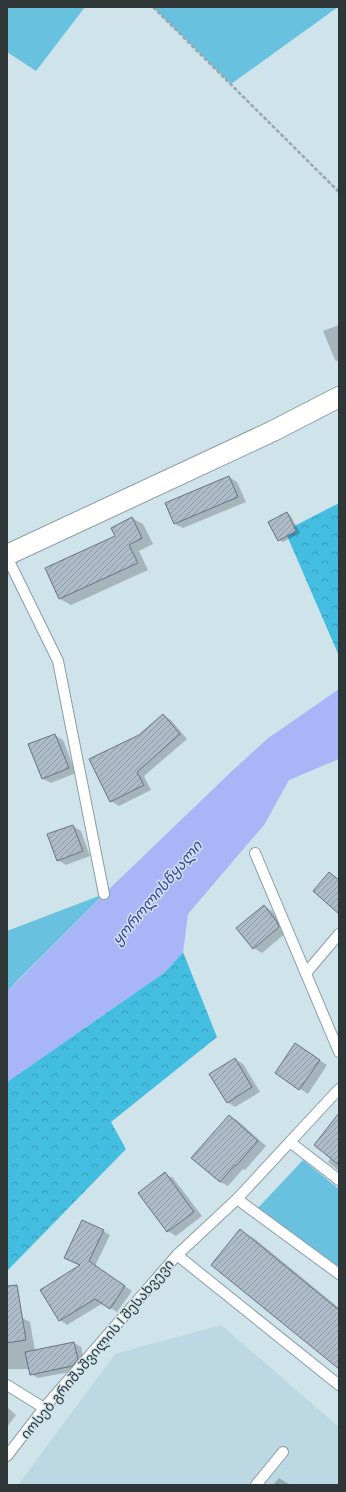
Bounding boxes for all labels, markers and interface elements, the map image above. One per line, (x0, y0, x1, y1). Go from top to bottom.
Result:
water label: ყოროლისწყალი (106, 834, 208, 950)
street label: იოსებ გრიშაშვილის I შესახვევი (15, 1254, 178, 1443)

